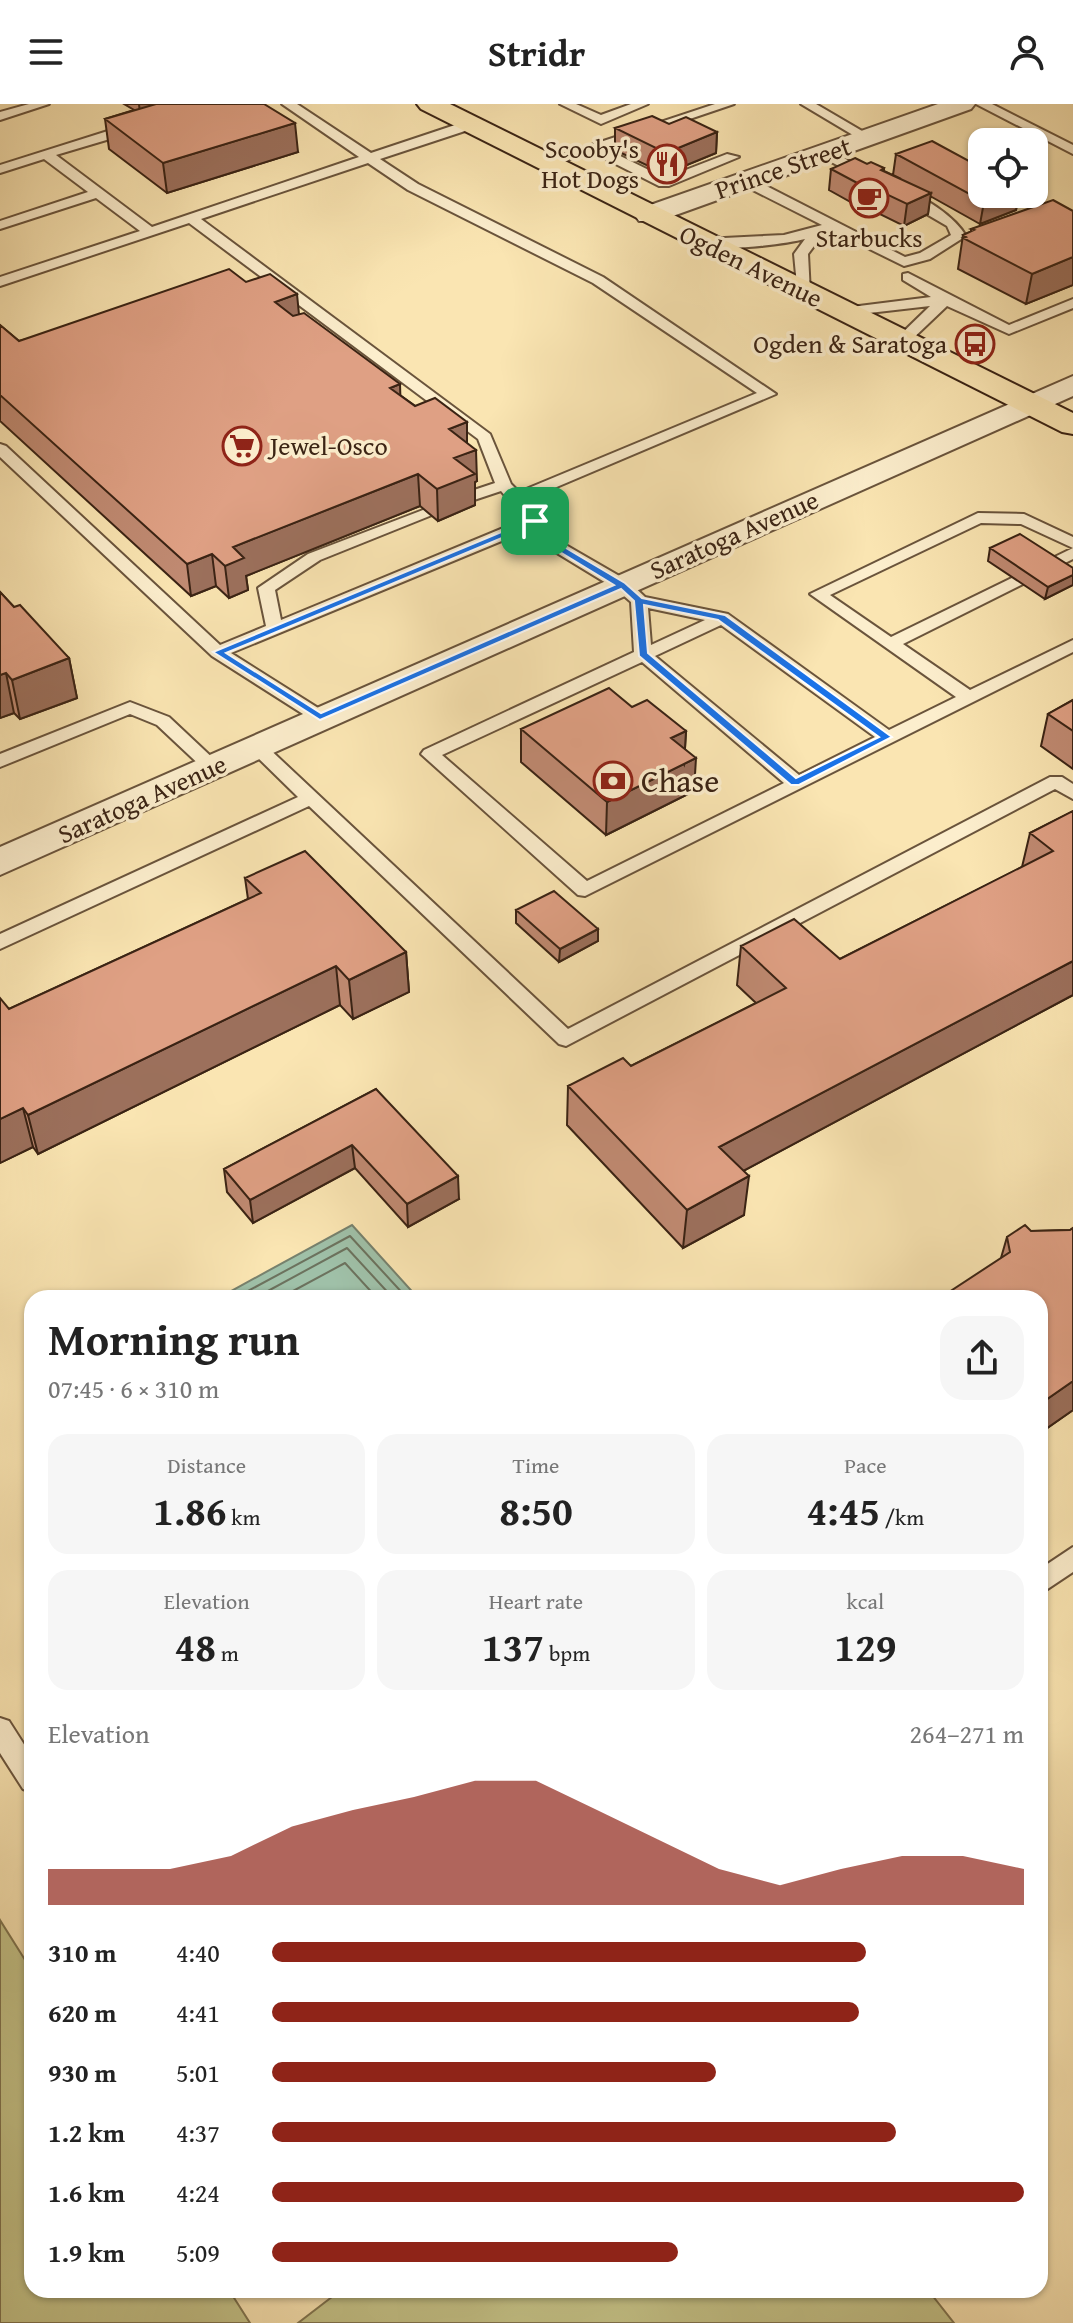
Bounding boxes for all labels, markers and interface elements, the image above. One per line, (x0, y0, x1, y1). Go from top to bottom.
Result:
text: Stridr (488, 26, 585, 79)
icon: menu (24, 30, 68, 74)
icon: person (1005, 30, 1049, 74)
street label: Prince Street (709, 126, 856, 209)
map controls (968, 128, 1048, 208)
button: locate (968, 128, 1048, 208)
place label: Scooby's Hot Dogs (541, 129, 639, 198)
restaurant icon: Scooby's Hot Dogs (646, 143, 688, 185)
cafe icon: Starbucks (848, 177, 890, 219)
street label: Ogden Avenue (673, 214, 829, 317)
place label: Starbucks (815, 218, 923, 257)
bus stop icon: Ogden & Saratoga (954, 323, 996, 365)
place label: Ogden & Saratoga (753, 324, 948, 363)
supermarket icon: Jewel-Osco (221, 425, 263, 467)
place label: Jewel-Osco (267, 426, 388, 465)
street label: Saratoga Avenue (643, 480, 824, 589)
pin (501, 487, 569, 555)
icon: arrive (513, 499, 557, 543)
street label: Saratoga Avenue (51, 744, 232, 853)
place label: Chase (641, 757, 719, 804)
bank icon: Chase (592, 760, 634, 802)
text: Morning run (48, 1307, 299, 1371)
button: share (940, 1316, 1024, 1400)
text: 07:45 · 6 × 310 m (48, 1369, 219, 1408)
text: Distance (167, 1449, 246, 1481)
text: Time (513, 1449, 559, 1481)
text: Pace (844, 1449, 886, 1481)
text: 1.86 (153, 1481, 226, 1540)
text: 8:50 (499, 1481, 573, 1540)
text: 4:45 (806, 1481, 880, 1540)
text: km (226, 1501, 260, 1533)
text: /km (880, 1501, 924, 1533)
text: Elevation (164, 1585, 250, 1617)
text: Heart rate (489, 1585, 583, 1617)
text: kcal (847, 1585, 884, 1617)
text: 48 (175, 1617, 216, 1676)
text: 137 (482, 1617, 544, 1676)
text: 129 (834, 1617, 896, 1676)
text: m (216, 1637, 239, 1669)
text: bpm (544, 1637, 590, 1669)
text: Elevation (48, 1714, 150, 1753)
text: 264–271 m (910, 1714, 1024, 1753)
text: 310 m (48, 1933, 116, 1972)
text: 4:40 (176, 1933, 220, 1972)
text: 620 m (48, 1993, 116, 2032)
text: 4:41 (176, 1993, 220, 2032)
text: 930 m (48, 2053, 116, 2092)
text: 5:01 (176, 2053, 220, 2092)
text: 1.2 km (48, 2113, 125, 2152)
text: 4:37 (176, 2113, 220, 2152)
text: 1.6 km (48, 2173, 125, 2212)
text: 4:24 (176, 2173, 220, 2212)
text: 1.9 km (48, 2233, 125, 2272)
text: 5:09 (176, 2233, 220, 2272)

